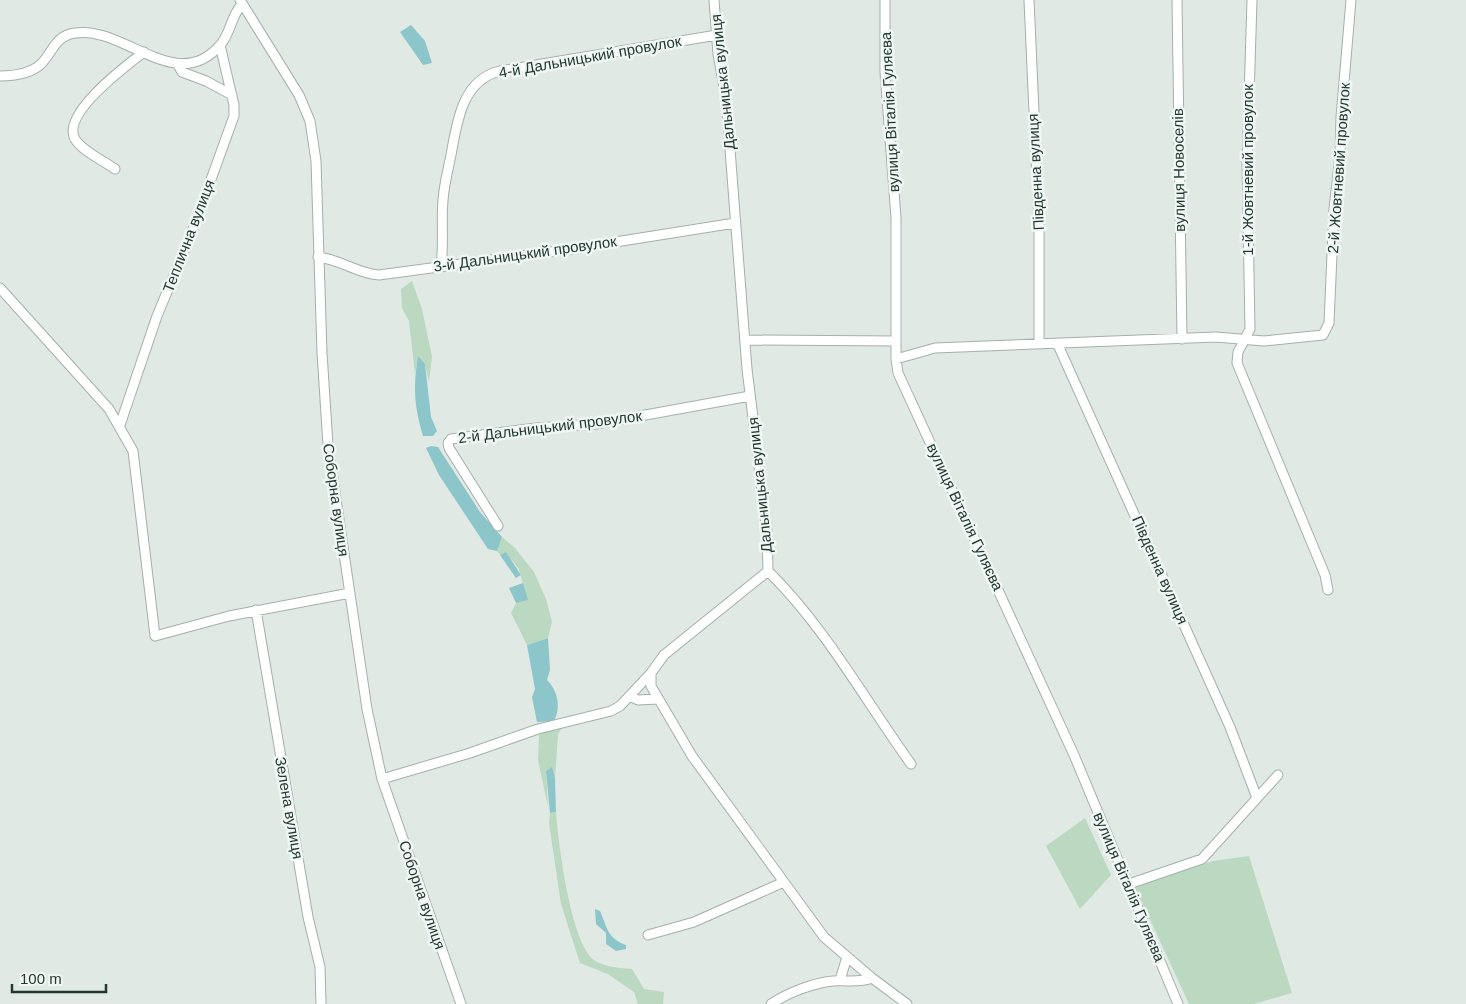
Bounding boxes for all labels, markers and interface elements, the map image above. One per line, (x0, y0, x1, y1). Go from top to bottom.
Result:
street label: Дальницька вулиця (707, 13, 738, 151)
street label: вулиця Віталія Гуляєва (877, 31, 902, 193)
street label: 4-й Дальницький провулок (497, 32, 683, 81)
street label: 2-й Жовтневий провулок (1324, 81, 1353, 254)
street label: 1-й Жовтневий провулок (1239, 84, 1256, 256)
street label: вулиця Новоселів (1169, 108, 1188, 232)
street label: Південна вулиця (1024, 113, 1047, 231)
street label: Теплична вулиця (159, 177, 218, 295)
street label: 3-й Дальницький провулок (432, 232, 618, 275)
street label: 2-й Дальницький провулок (457, 407, 643, 446)
street label: Дальницька вулиця (744, 416, 775, 554)
street label: вулиця Віталія Гуляєва (924, 440, 1007, 594)
street label: Соборна вулиця (320, 442, 353, 558)
street label: Південна вулиця (1129, 513, 1192, 627)
street label: Зелена вулиця (272, 755, 307, 860)
street label: вулиця Віталія Гуляєва (1090, 810, 1169, 965)
street label: Соборна вулиця (396, 838, 449, 951)
scale bar (12, 962, 106, 994)
text: 100 m (20, 970, 62, 987)

